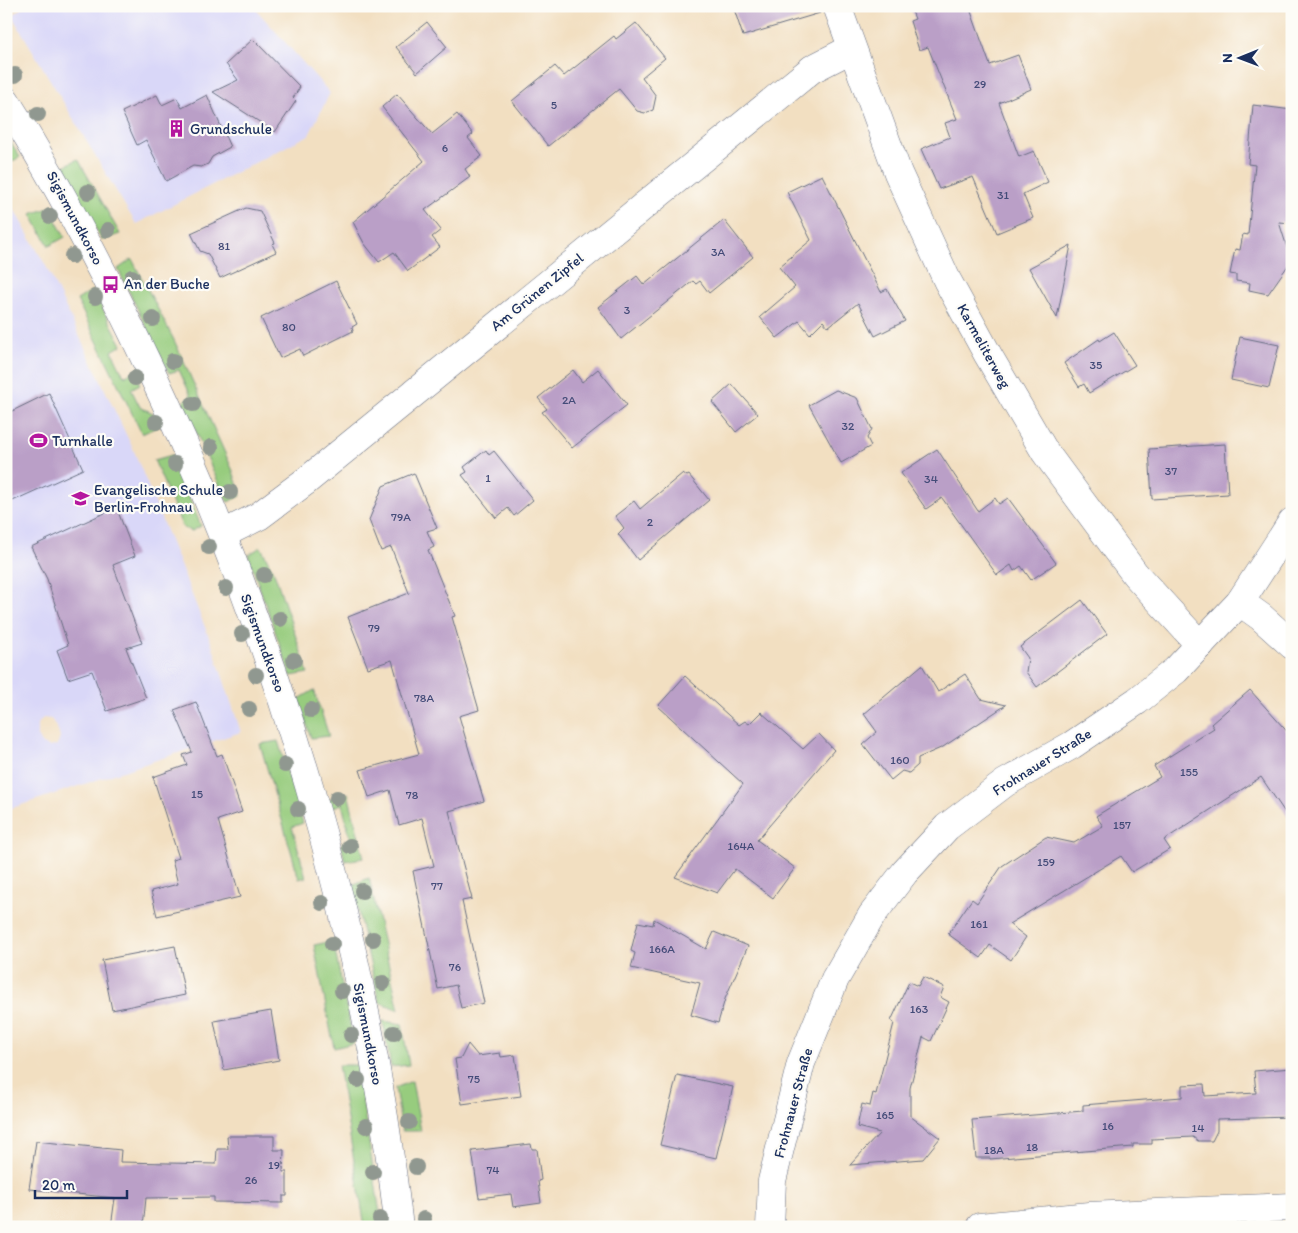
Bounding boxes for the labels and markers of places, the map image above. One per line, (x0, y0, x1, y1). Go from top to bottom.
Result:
building icon: Grundschule (166, 119, 186, 139)
place label: Grundschule (190, 120, 272, 138)
bus stop icon: An der Buche (100, 274, 120, 294)
place label: An der Buche (124, 275, 210, 293)
sports icon: Turnhalle (28, 431, 48, 451)
place label: Turnhalle (52, 432, 113, 450)
place label: Evangelische Schule Berlin-Frohnau (94, 481, 223, 516)
school or university icon: Evangelische Schule Berlin-Frohnau (70, 489, 90, 509)

